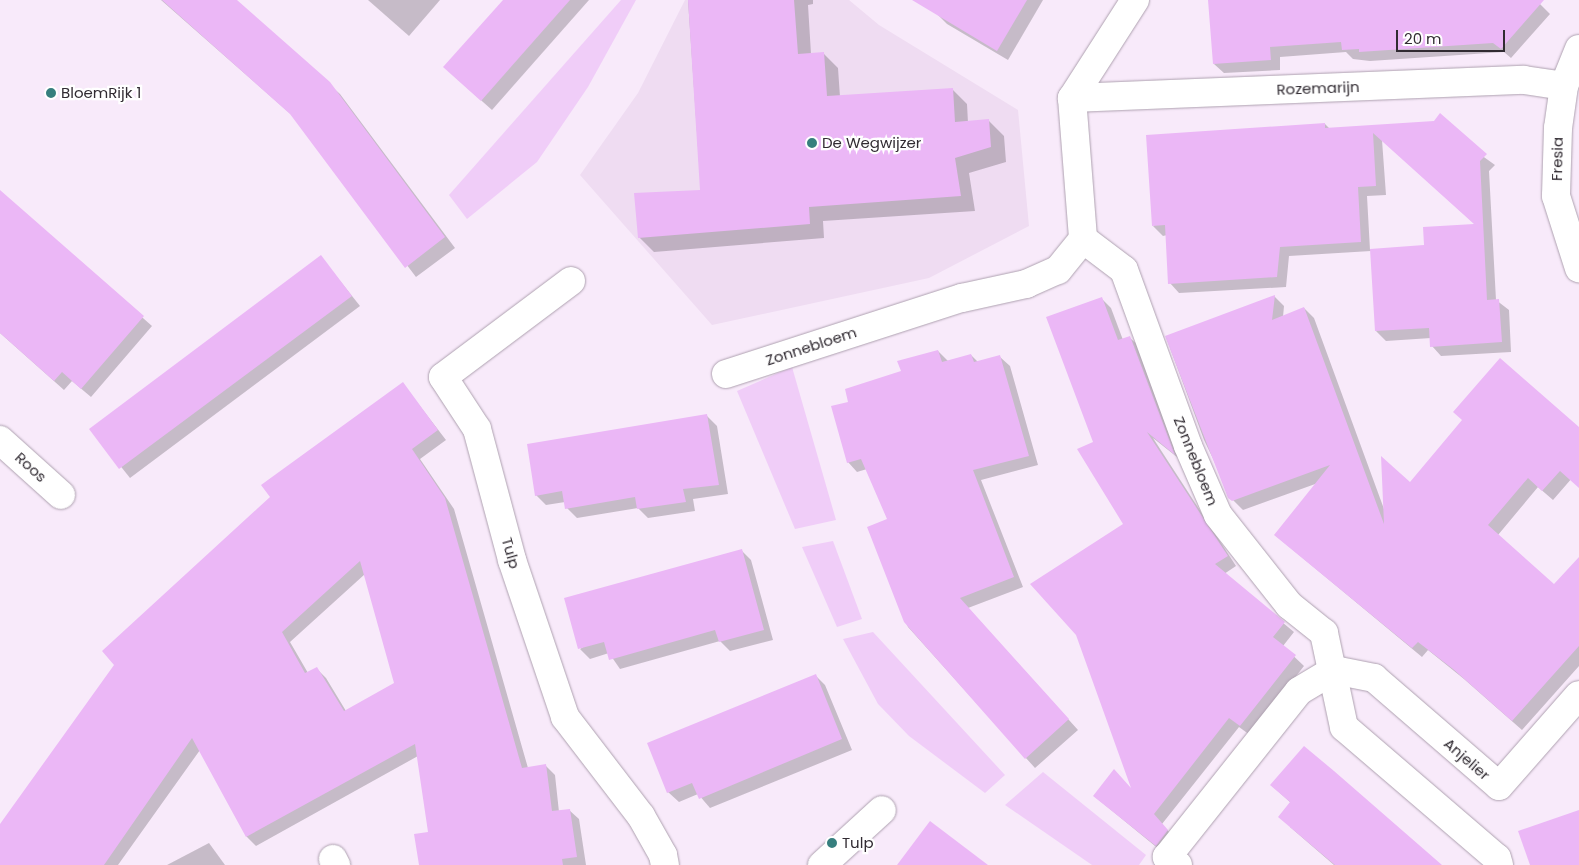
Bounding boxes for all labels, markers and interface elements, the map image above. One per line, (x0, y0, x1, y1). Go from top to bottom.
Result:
scale bar (1399, 20, 1508, 52)
text: 20 m (1404, 28, 1442, 49)
street label: Rozemarijn (1276, 78, 1360, 98)
place label: BloemRijk 1 (61, 84, 141, 102)
marker: BloemRijk 1 (45, 87, 57, 99)
place label: De Wegwijzer (822, 134, 921, 152)
marker: De Wegwijzer (806, 137, 818, 149)
street label: Fresia (1548, 137, 1566, 181)
street label: Zonnebloem (763, 323, 859, 369)
street label: Zonnebloem (1170, 414, 1222, 508)
street label: Roos (12, 448, 50, 486)
street label: Tulp (498, 535, 524, 571)
street label: Anjelier (1440, 734, 1494, 784)
place label: Tulp (842, 834, 874, 852)
marker: Tulp (826, 837, 838, 849)

